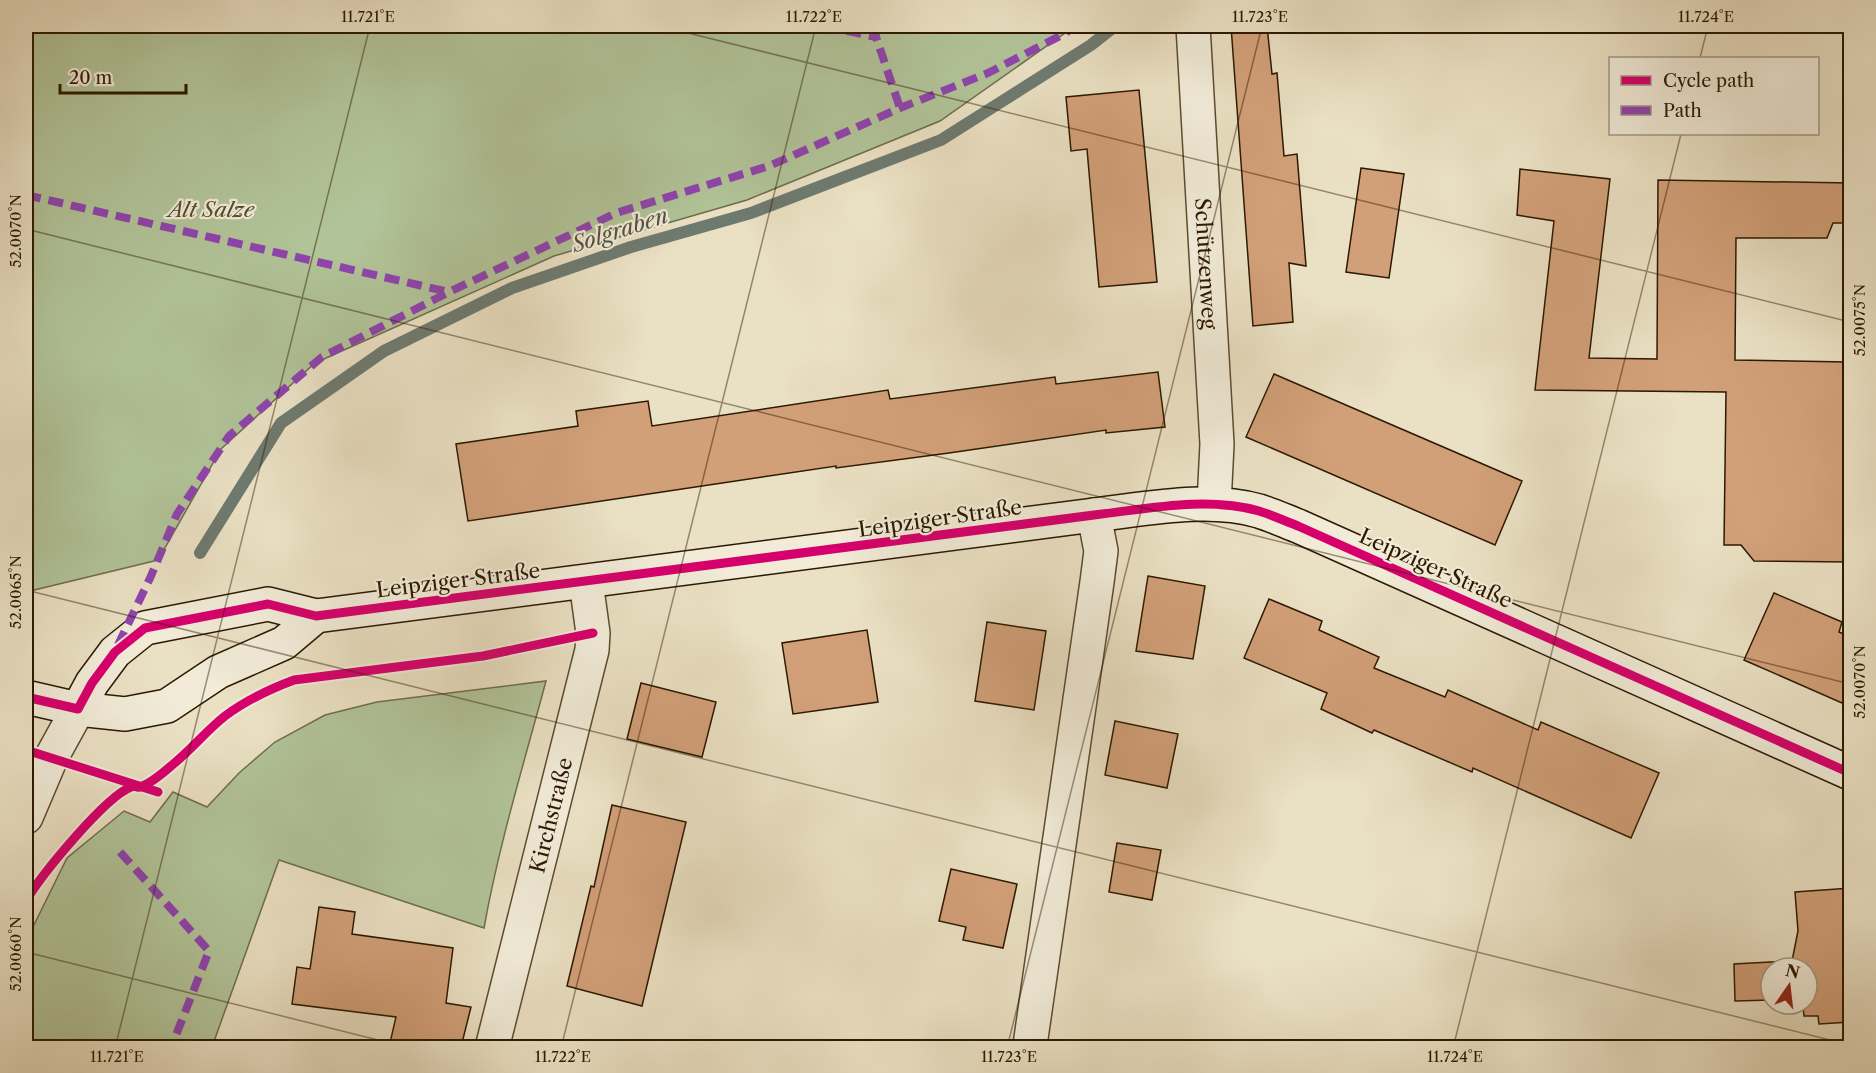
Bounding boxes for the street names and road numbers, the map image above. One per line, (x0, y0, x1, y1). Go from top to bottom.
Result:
street label: Schützenweg (1190, 197, 1223, 331)
street label: Leipziger Straße (857, 494, 1023, 542)
street label: Leipziger Straße (1356, 523, 1516, 613)
street label: Leipziger Straße (375, 558, 541, 602)
street label: Kirchstraße (524, 755, 577, 876)

